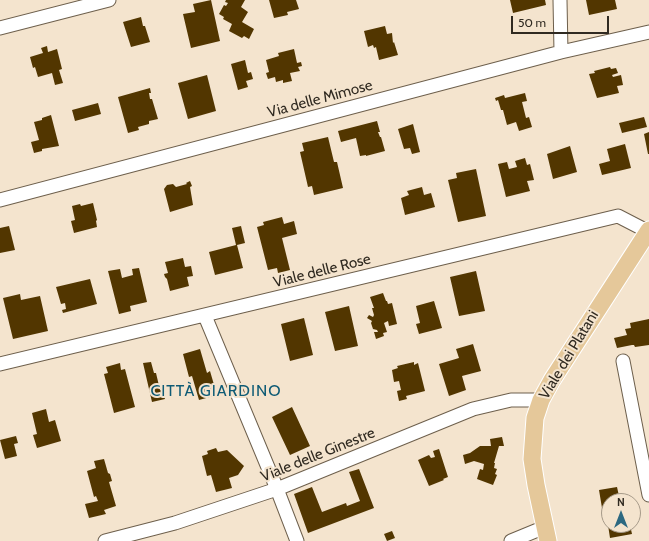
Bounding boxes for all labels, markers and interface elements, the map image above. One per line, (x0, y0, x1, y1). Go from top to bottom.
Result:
scale bar (513, 8, 611, 34)
text: 50 m (518, 15, 546, 30)
street label: Via delle Mimose (265, 76, 375, 122)
street label: Viale delle Rose (271, 250, 373, 292)
street label: Viale dei Platani (535, 307, 603, 403)
district label: CITTÀ GIARDINO (150, 381, 282, 401)
street label: Viale delle Ginestre (258, 424, 378, 486)
north arrow (601, 493, 641, 533)
text: N (617, 495, 625, 509)

